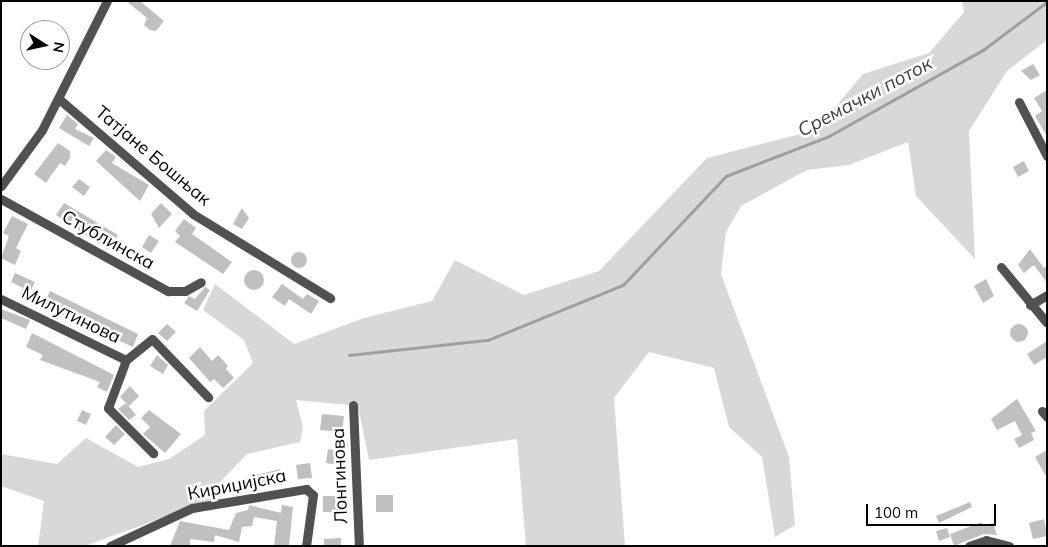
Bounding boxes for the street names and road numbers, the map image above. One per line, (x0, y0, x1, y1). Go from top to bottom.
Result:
street label: Татјане Бошњак (91, 101, 215, 211)
street label: Стублинска (58, 206, 158, 274)
street label: Милутинова (18, 282, 124, 348)
street label: Лонгинова (328, 428, 352, 524)
street label: Кириџијска (186, 465, 288, 505)

